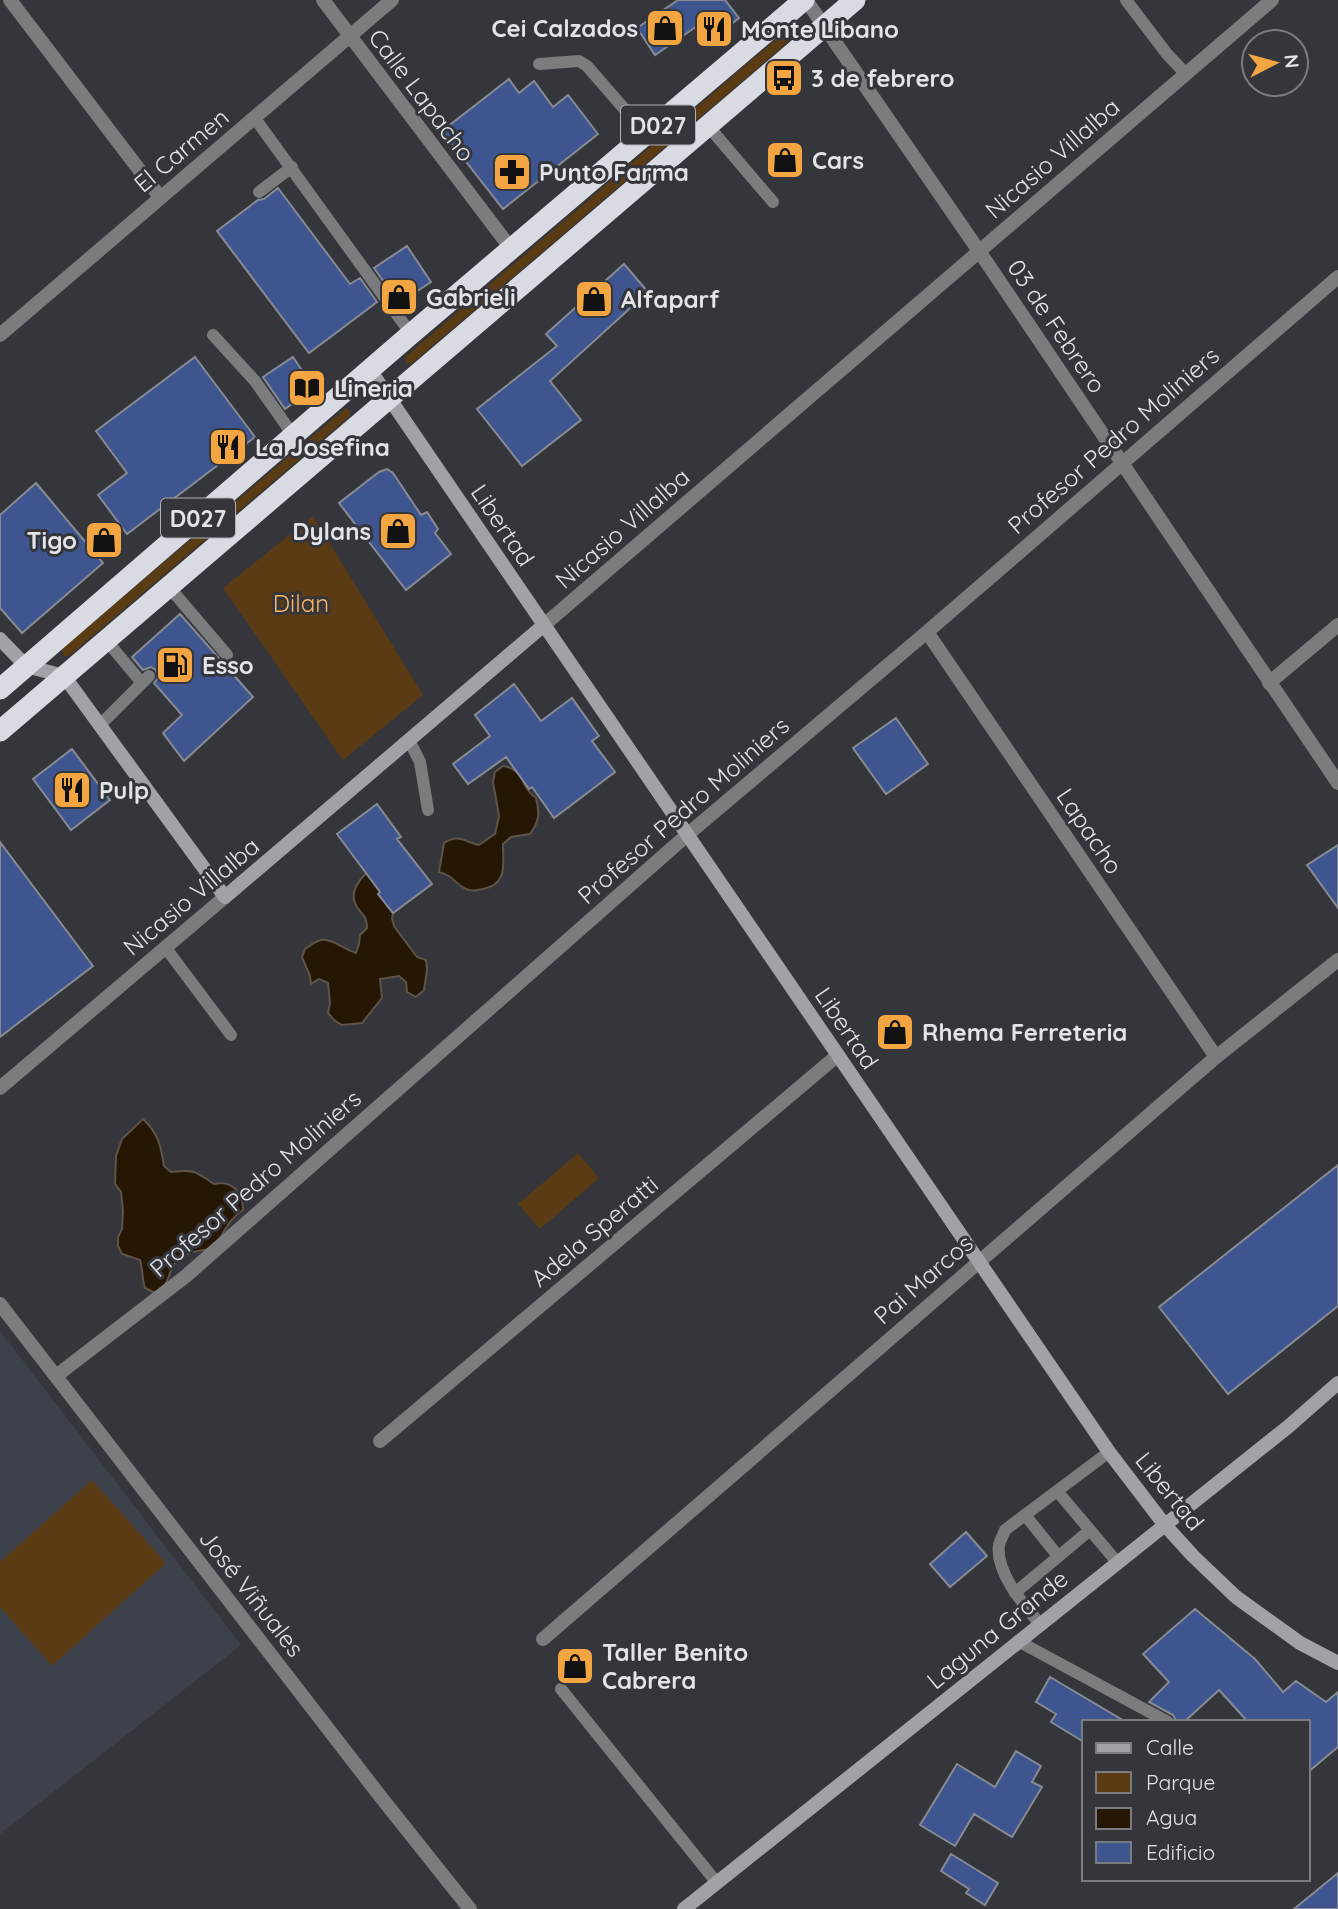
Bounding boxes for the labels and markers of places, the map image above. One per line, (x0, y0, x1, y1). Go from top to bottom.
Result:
shop icon: Cei Calzados (644, 7, 686, 49)
restaurant icon: Monte Libano (693, 8, 735, 50)
place label: Cei Calzados (492, 13, 638, 43)
place label: Monte Libano (741, 14, 899, 44)
bus stop icon: 3 de febrero (763, 57, 805, 99)
place label: 3 de febrero (811, 63, 954, 93)
shop icon: Cars (764, 139, 806, 181)
place label: Cars (812, 145, 864, 175)
pharmacy icon: Punto Farma (491, 151, 533, 193)
place label: Punto Farma (539, 157, 689, 187)
shop icon: Gabrieli (378, 276, 420, 318)
shop icon: Alfaparf (573, 278, 615, 320)
place label: Gabrieli (426, 282, 516, 312)
place label: Alfaparf (621, 284, 720, 314)
library icon: Lineria (286, 367, 328, 409)
place label: Lineria (334, 373, 413, 403)
restaurant icon: La Josefina (207, 426, 249, 468)
place label: La Josefina (255, 432, 390, 462)
shop icon: Dylans (377, 510, 419, 552)
place label: Dylans (292, 516, 371, 546)
shop icon: Tigo (83, 519, 125, 561)
place label: Tigo (27, 525, 77, 555)
fuel station icon: Esso (154, 644, 196, 686)
place label: Esso (202, 650, 254, 680)
restaurant icon: Pulp (51, 769, 93, 811)
place label: Pulp (99, 775, 149, 805)
shop icon: Rhema Ferreteria (874, 1011, 916, 1053)
place label: Rhema Ferreteria (922, 1017, 1127, 1047)
place label: Taller Benito Cabrera (602, 1637, 748, 1695)
shop icon: Taller Benito Cabrera (554, 1645, 596, 1687)

